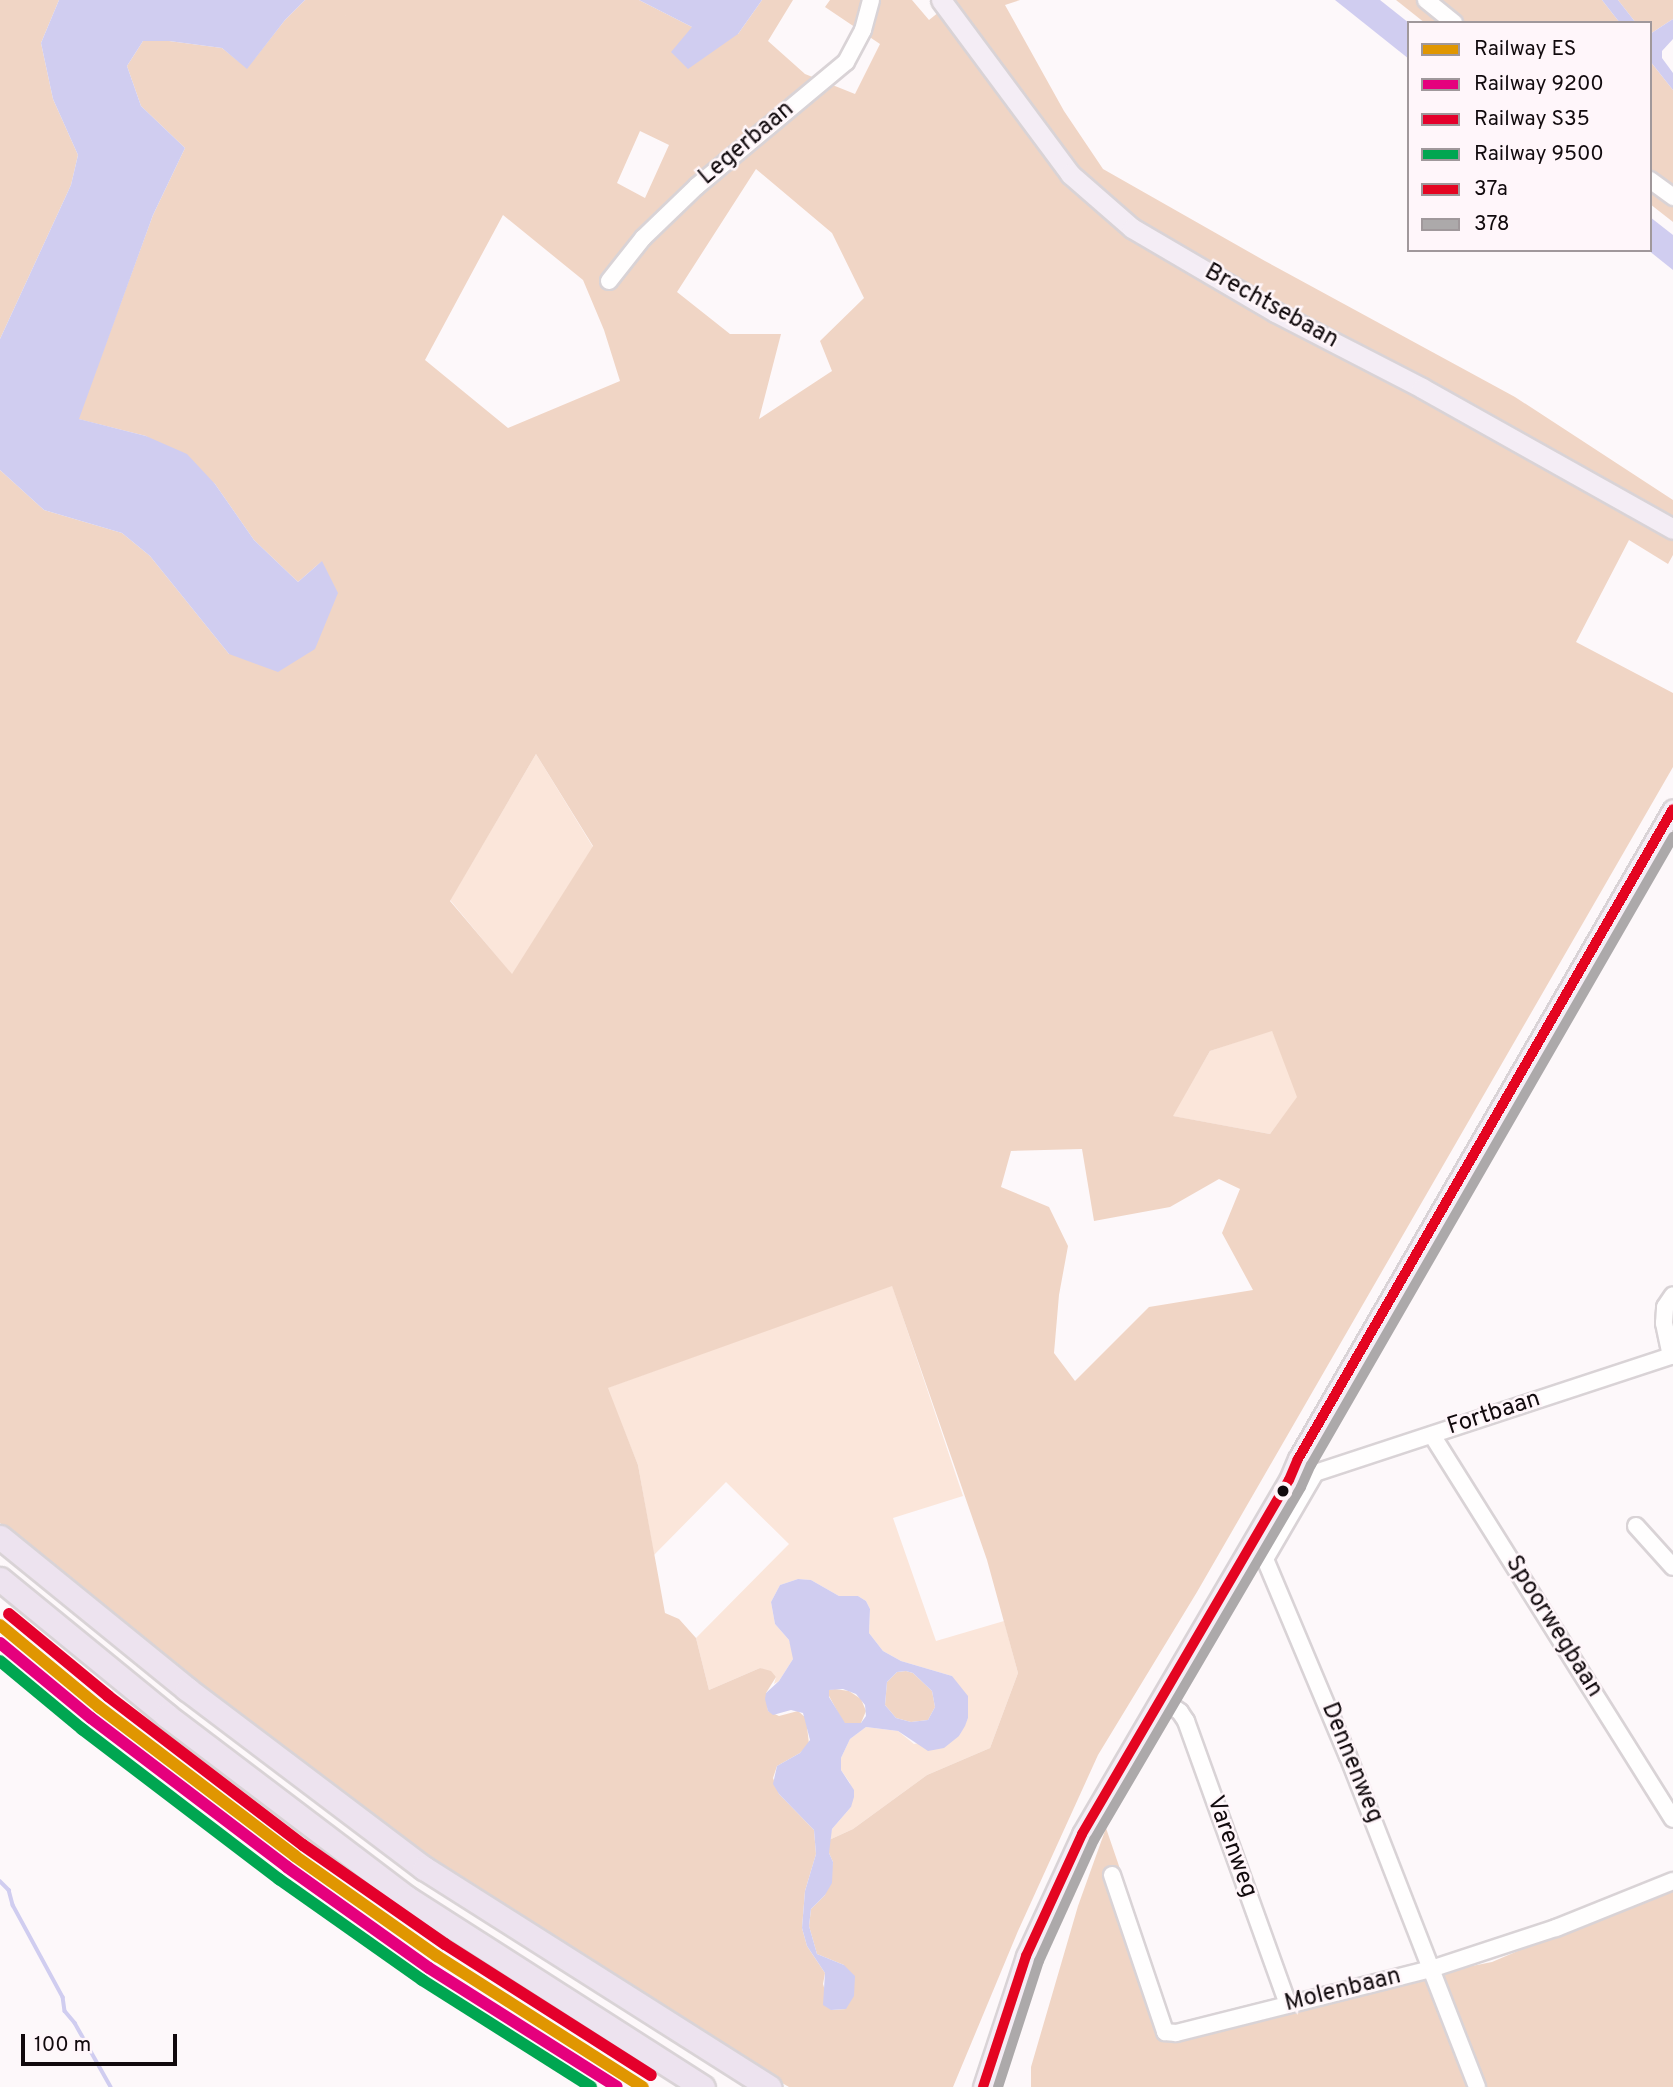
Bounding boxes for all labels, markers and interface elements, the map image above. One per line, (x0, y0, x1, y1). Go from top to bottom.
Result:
legend (1407, 21, 1652, 252)
text: Railway ES (1474, 36, 1576, 63)
text: Railway 9200 (1474, 71, 1604, 98)
street label: Legerbaan (693, 96, 801, 192)
text: Railway S35 (1474, 106, 1590, 133)
text: Railway 9500 (1474, 141, 1604, 168)
text: 37a (1474, 176, 1508, 203)
text: 378 (1474, 211, 1510, 238)
street label: Brechtsebaan (1199, 258, 1343, 356)
street label: Fortbaan (1444, 1385, 1544, 1443)
unlabelled marker (1276, 1484, 1290, 1498)
street label: Spoorwegbaan (1498, 1551, 1608, 1703)
street label: Dennenweg (1314, 1699, 1388, 1827)
street label: Varenweg (1199, 1792, 1263, 1902)
street label: Molenbaan (1282, 1963, 1404, 2019)
scale bar (24, 2021, 180, 2064)
text: 100 m (34, 2032, 91, 2059)

